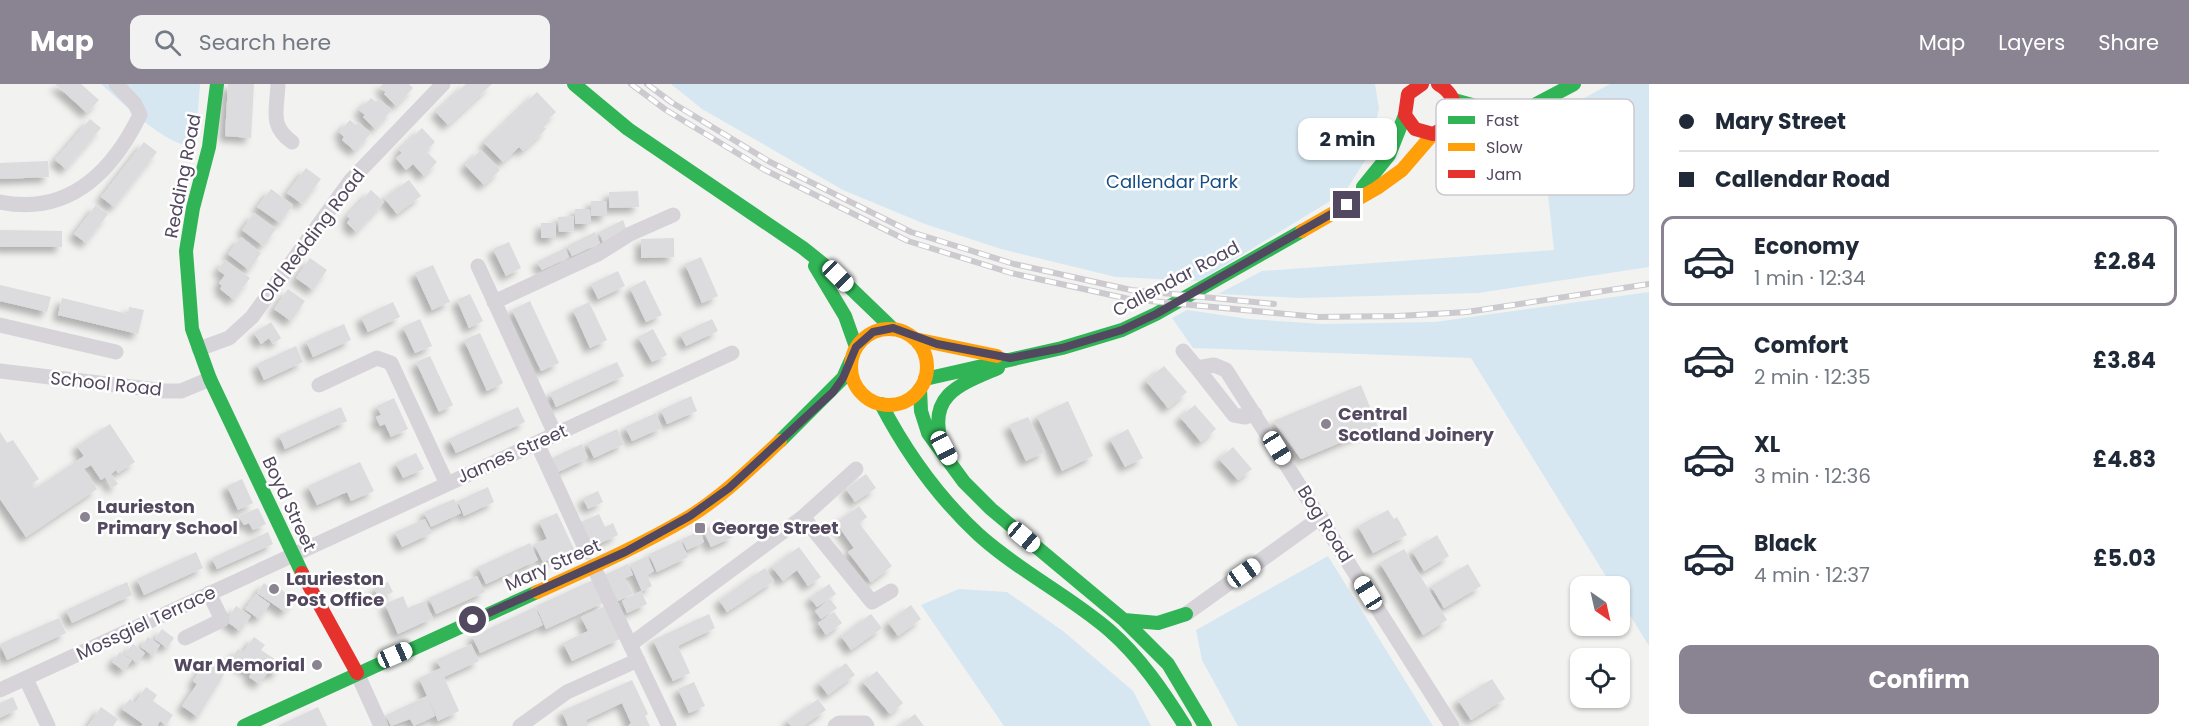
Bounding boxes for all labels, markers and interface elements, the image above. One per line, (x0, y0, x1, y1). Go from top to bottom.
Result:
search box (130, 15, 550, 69)
text: Map (30, 22, 94, 61)
icon: search (151, 26, 184, 59)
text: Search here (199, 27, 331, 58)
text: Map (1919, 28, 1965, 57)
text: Layers (1998, 28, 2065, 57)
text: Share (2098, 28, 2159, 57)
legend (1436, 99, 1634, 195)
text: Mary Street (1715, 106, 1846, 137)
text: Fast (1486, 109, 1519, 132)
street label: Redding Road (158, 112, 207, 240)
callout: 2 min (1298, 118, 1396, 160)
text: 2 min (1319, 125, 1376, 153)
text: Slow (1486, 136, 1523, 159)
text: Jam (1486, 163, 1522, 186)
street label: Old Redding Road (253, 164, 370, 308)
text: Callendar Road (1715, 164, 1890, 195)
park label: Callendar Park (1106, 169, 1239, 194)
route end (1333, 191, 1360, 218)
text: Economy (1754, 231, 1859, 262)
icon: car (1682, 234, 1736, 288)
street label: Callendar Road (1108, 235, 1244, 323)
text: £2.84 (2093, 246, 2156, 277)
car (819, 257, 857, 295)
text: 1 min · 12:34 (1754, 264, 1866, 292)
text: Comfort (1754, 330, 1848, 361)
icon: car (1682, 333, 1736, 387)
text: £3.84 (2093, 345, 2156, 376)
text: 2 min · 12:35 (1754, 363, 1871, 391)
street label: School Road (49, 365, 163, 402)
place label: Central Scotland Joinery (1338, 401, 1495, 447)
marker: Central Scotland Joinery (1319, 417, 1333, 431)
street label: James Street (453, 418, 571, 489)
car (928, 428, 960, 468)
car (1260, 428, 1294, 468)
text: XL (1754, 429, 1780, 460)
icon: car (1682, 432, 1736, 486)
text: £4.83 (2093, 444, 2156, 475)
street label: Boyd Street (256, 452, 322, 555)
text: 3 min · 12:36 (1754, 462, 1871, 490)
street label: Bog Road (1292, 481, 1359, 567)
place label: Laurieston Primary School (97, 494, 238, 540)
marker: Laurieston Primary School (78, 510, 92, 524)
place label: George Street (712, 515, 839, 540)
car (1004, 519, 1044, 555)
marker: George Street (693, 521, 707, 535)
text: Black (1754, 528, 1817, 559)
icon: car (1682, 531, 1736, 585)
street label: Mary Street (501, 532, 604, 597)
text: £5.03 (2093, 543, 2156, 574)
car (1224, 555, 1264, 591)
text: 4 min · 12:37 (1754, 561, 1870, 589)
place label: Laurieston Post Office (286, 566, 384, 612)
car (1351, 573, 1385, 613)
north arrow (1570, 576, 1630, 636)
map controls (1570, 576, 1630, 708)
street label: Mossgiel Terrace (72, 579, 220, 666)
marker: Laurieston Post Office (267, 582, 281, 596)
route start (459, 606, 486, 633)
car (375, 639, 415, 671)
button: Confirm (1679, 645, 2159, 714)
button: locate (1570, 648, 1630, 708)
place label: War Memorial (174, 652, 305, 677)
marker: War Memorial (310, 658, 324, 672)

